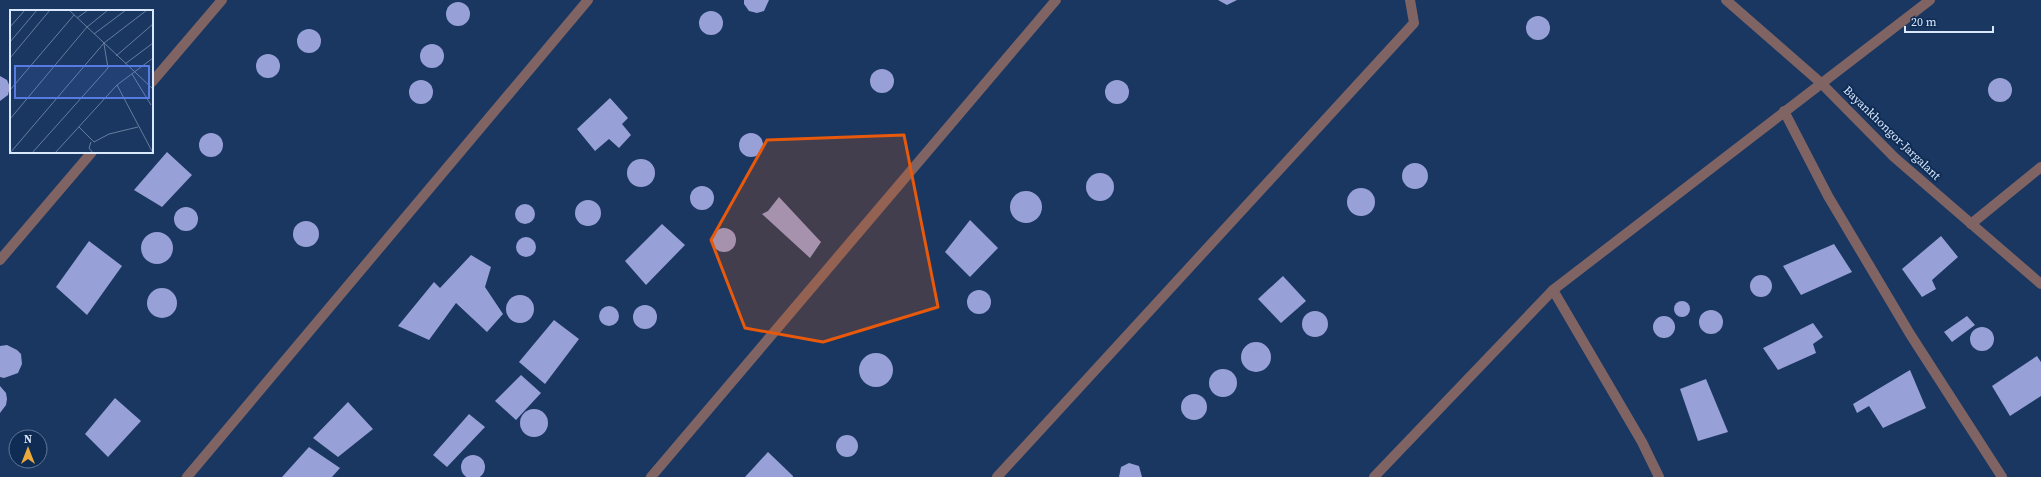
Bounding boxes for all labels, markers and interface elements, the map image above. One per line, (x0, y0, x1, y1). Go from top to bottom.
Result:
scale bar (1905, 8, 1993, 34)
inset map (10, 10, 153, 153)
text: 20 m (1911, 14, 1937, 30)
street label: Bayankhongor-Jargalant (1840, 82, 1944, 184)
north arrow (8, 429, 48, 469)
text: N (24, 432, 32, 447)

